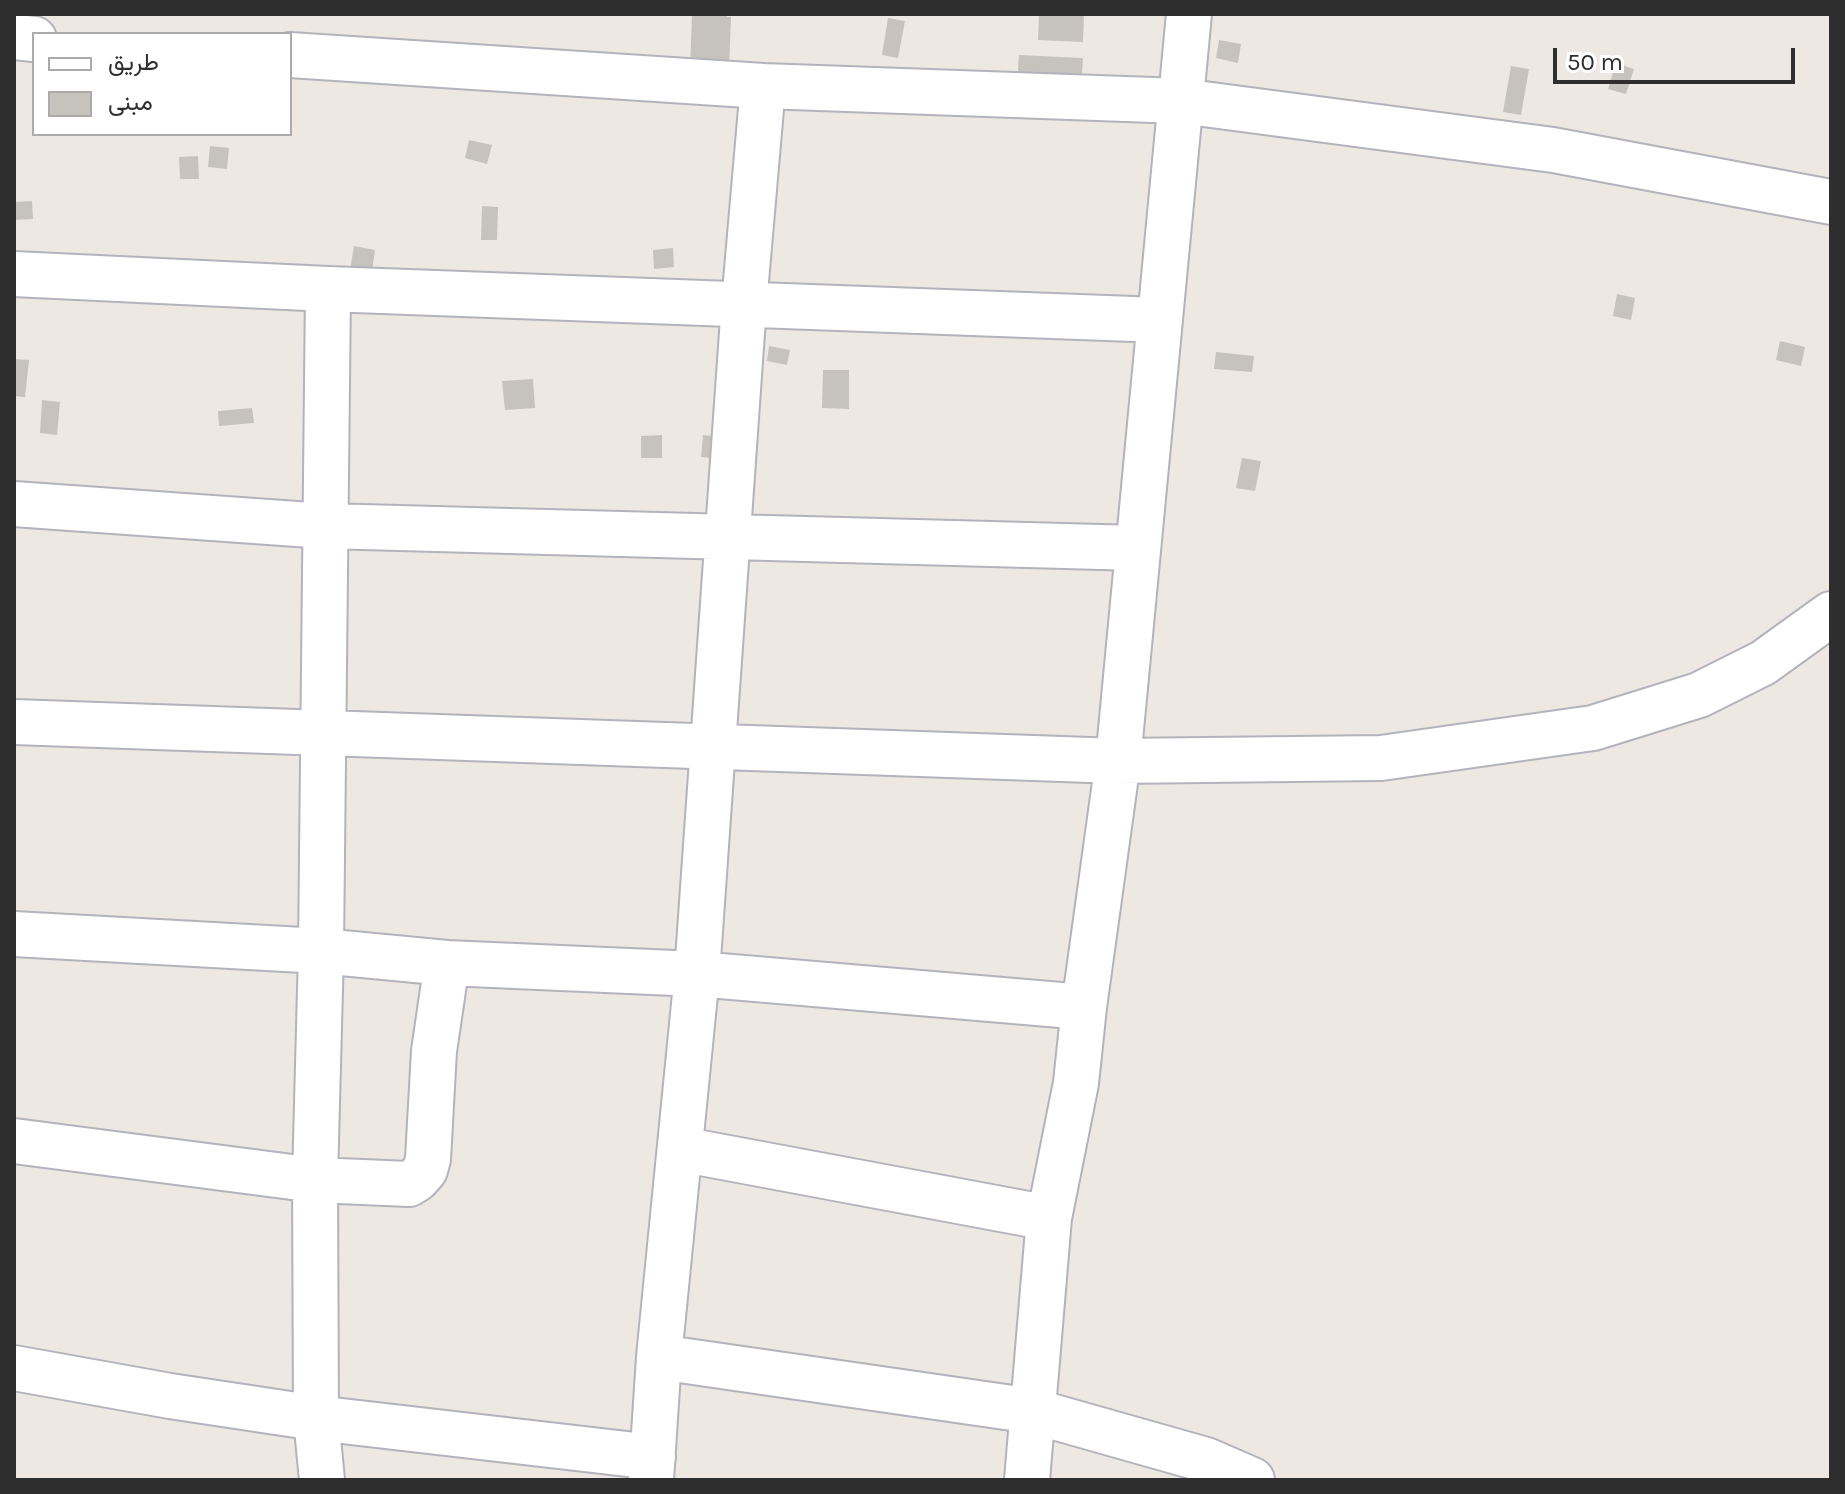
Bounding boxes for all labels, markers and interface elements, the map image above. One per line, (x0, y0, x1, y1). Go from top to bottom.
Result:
legend (32, 32, 292, 136)
scale bar (1557, 32, 1799, 82)
text: طريق (108, 48, 159, 76)
text: 50 m (1567, 48, 1623, 76)
text: مبنى (108, 88, 153, 116)

